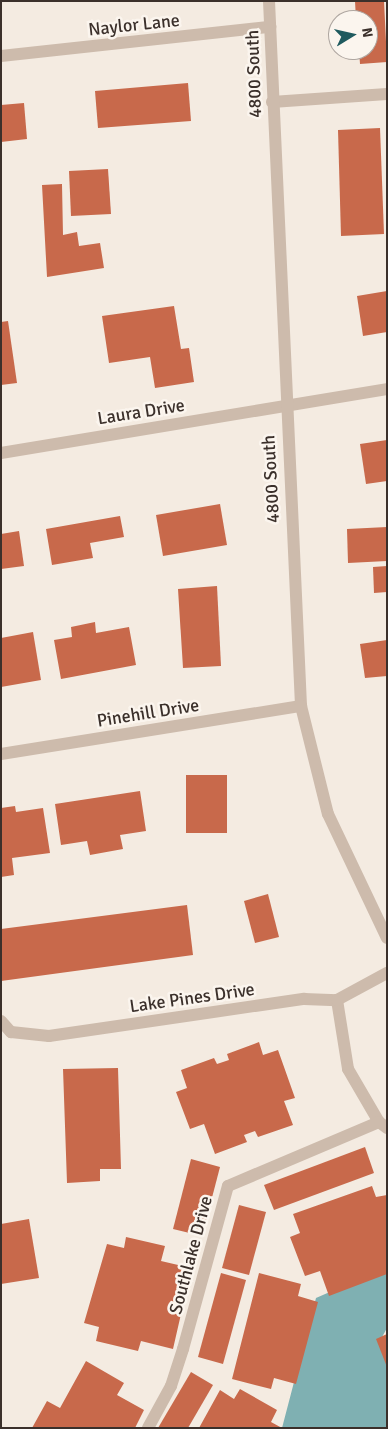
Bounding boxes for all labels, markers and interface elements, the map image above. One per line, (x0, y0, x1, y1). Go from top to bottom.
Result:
street label: Naylor Lane (87, 9, 181, 41)
north arrow (328, 10, 378, 60)
text: N (358, 27, 376, 39)
street label: 4800 South (242, 30, 266, 118)
street label: Laura Drive (96, 394, 186, 430)
street label: 4800 South (258, 434, 284, 524)
street label: Pinehill Drive (95, 694, 201, 732)
street label: Lake Pines Drive (128, 979, 256, 1017)
street label: Southlake Drive (165, 1193, 217, 1317)

